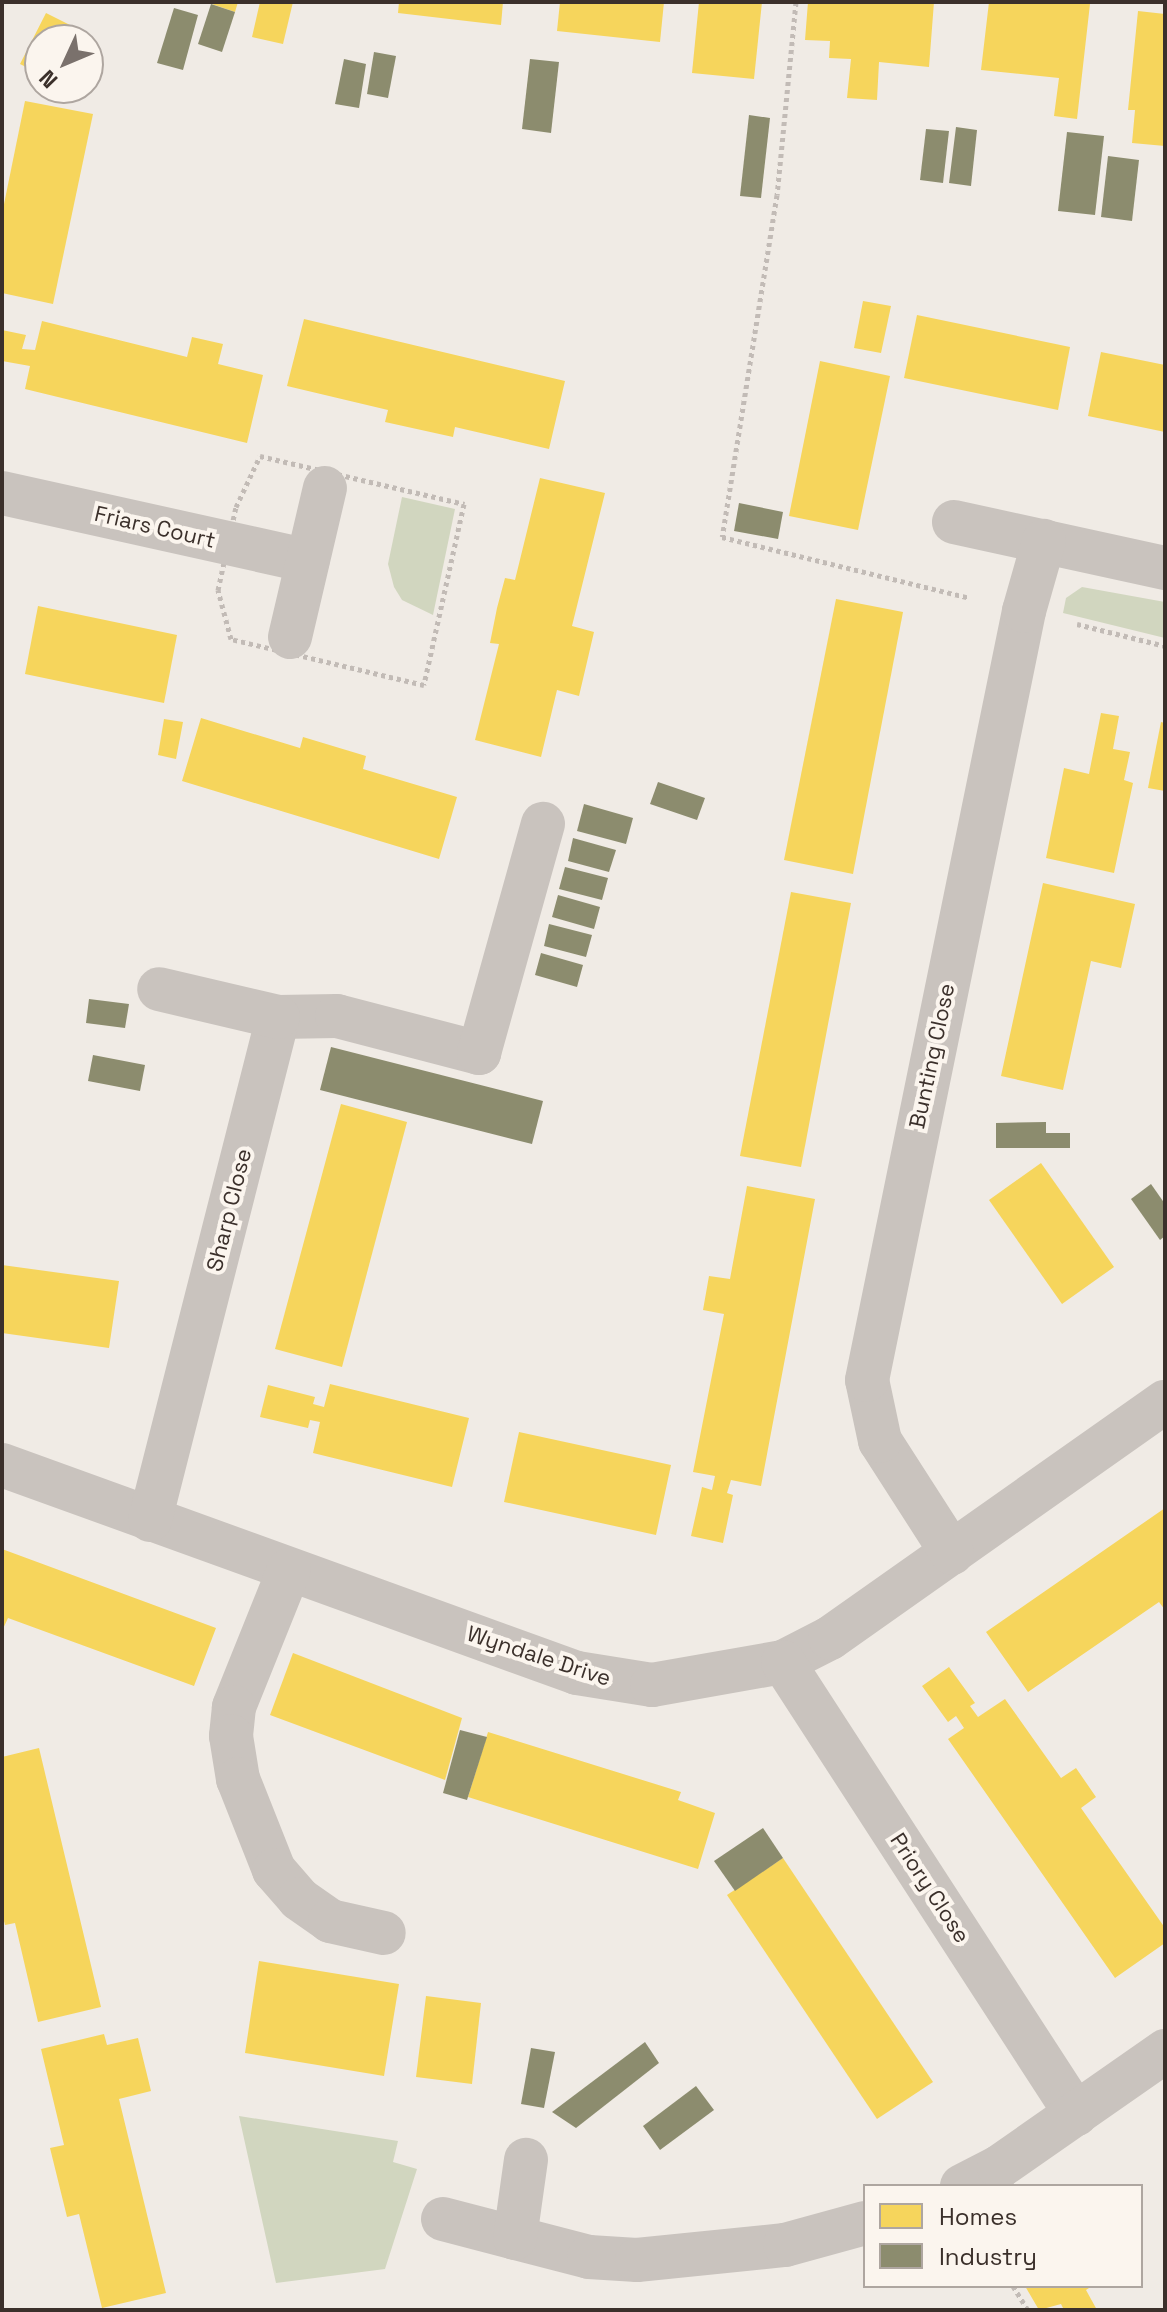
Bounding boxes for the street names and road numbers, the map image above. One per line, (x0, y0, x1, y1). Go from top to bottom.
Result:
street label: Friars Court (92, 500, 218, 554)
street label: Bunting Close (904, 981, 960, 1131)
street label: Sharp Close (201, 1146, 257, 1274)
street label: Wyndale Drive (464, 1620, 614, 1692)
street label: Priory Close (885, 1828, 975, 1948)

